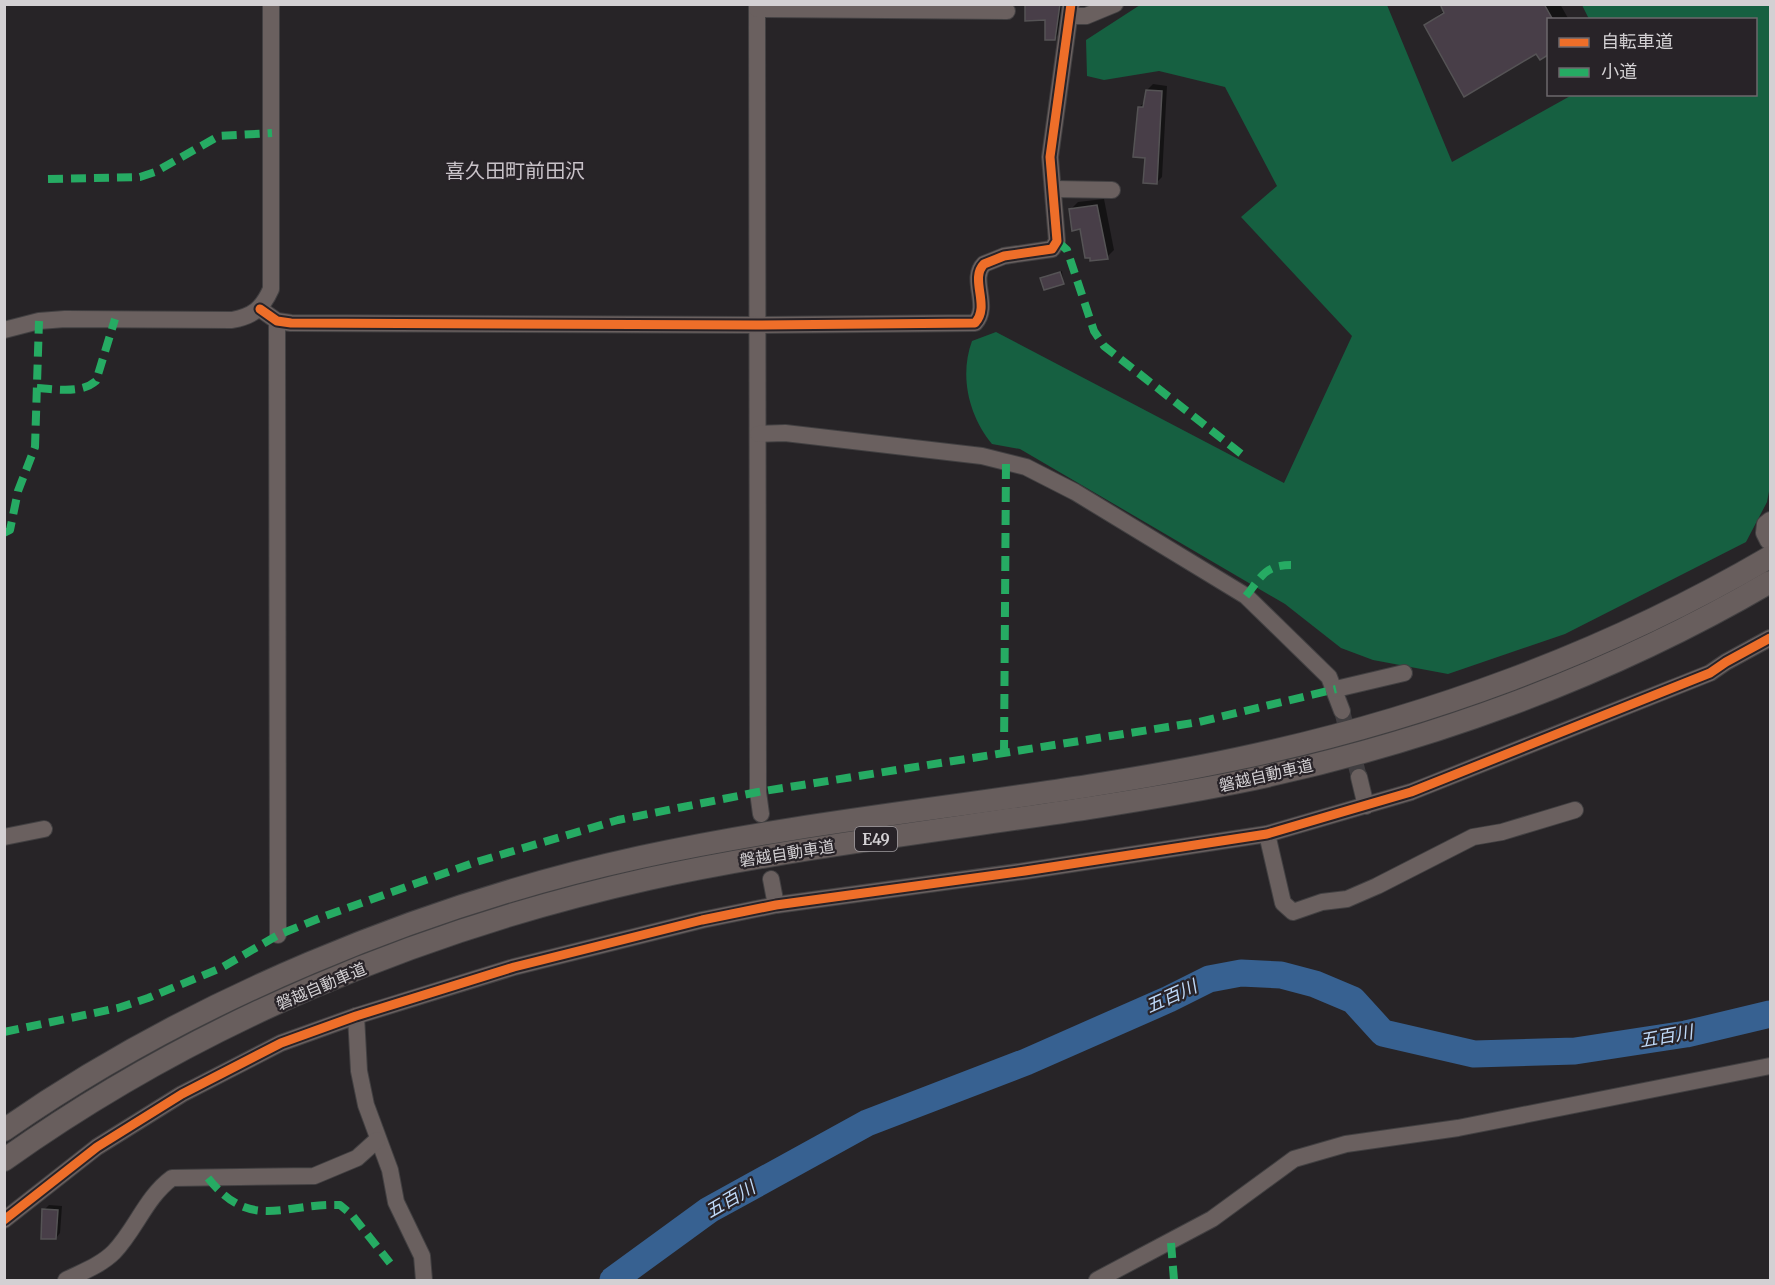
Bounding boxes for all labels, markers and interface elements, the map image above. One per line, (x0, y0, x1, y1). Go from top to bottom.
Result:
legend (1547, 18, 1757, 96)
text: 自転車道 (1601, 30, 1673, 53)
text: 小道 (1601, 60, 1637, 83)
district label: 喜久田町前田沢 (445, 158, 585, 183)
street label: 磐越自動車道 (1217, 754, 1315, 796)
road number: E49 (855, 827, 897, 851)
street label: 磐越自動車道 (738, 836, 836, 870)
street label: 磐越自動車道 (273, 958, 369, 1014)
water label: 五百川 (1142, 974, 1202, 1017)
water label: 五百川 (1637, 1020, 1697, 1052)
water label: 五百川 (701, 1175, 761, 1222)

